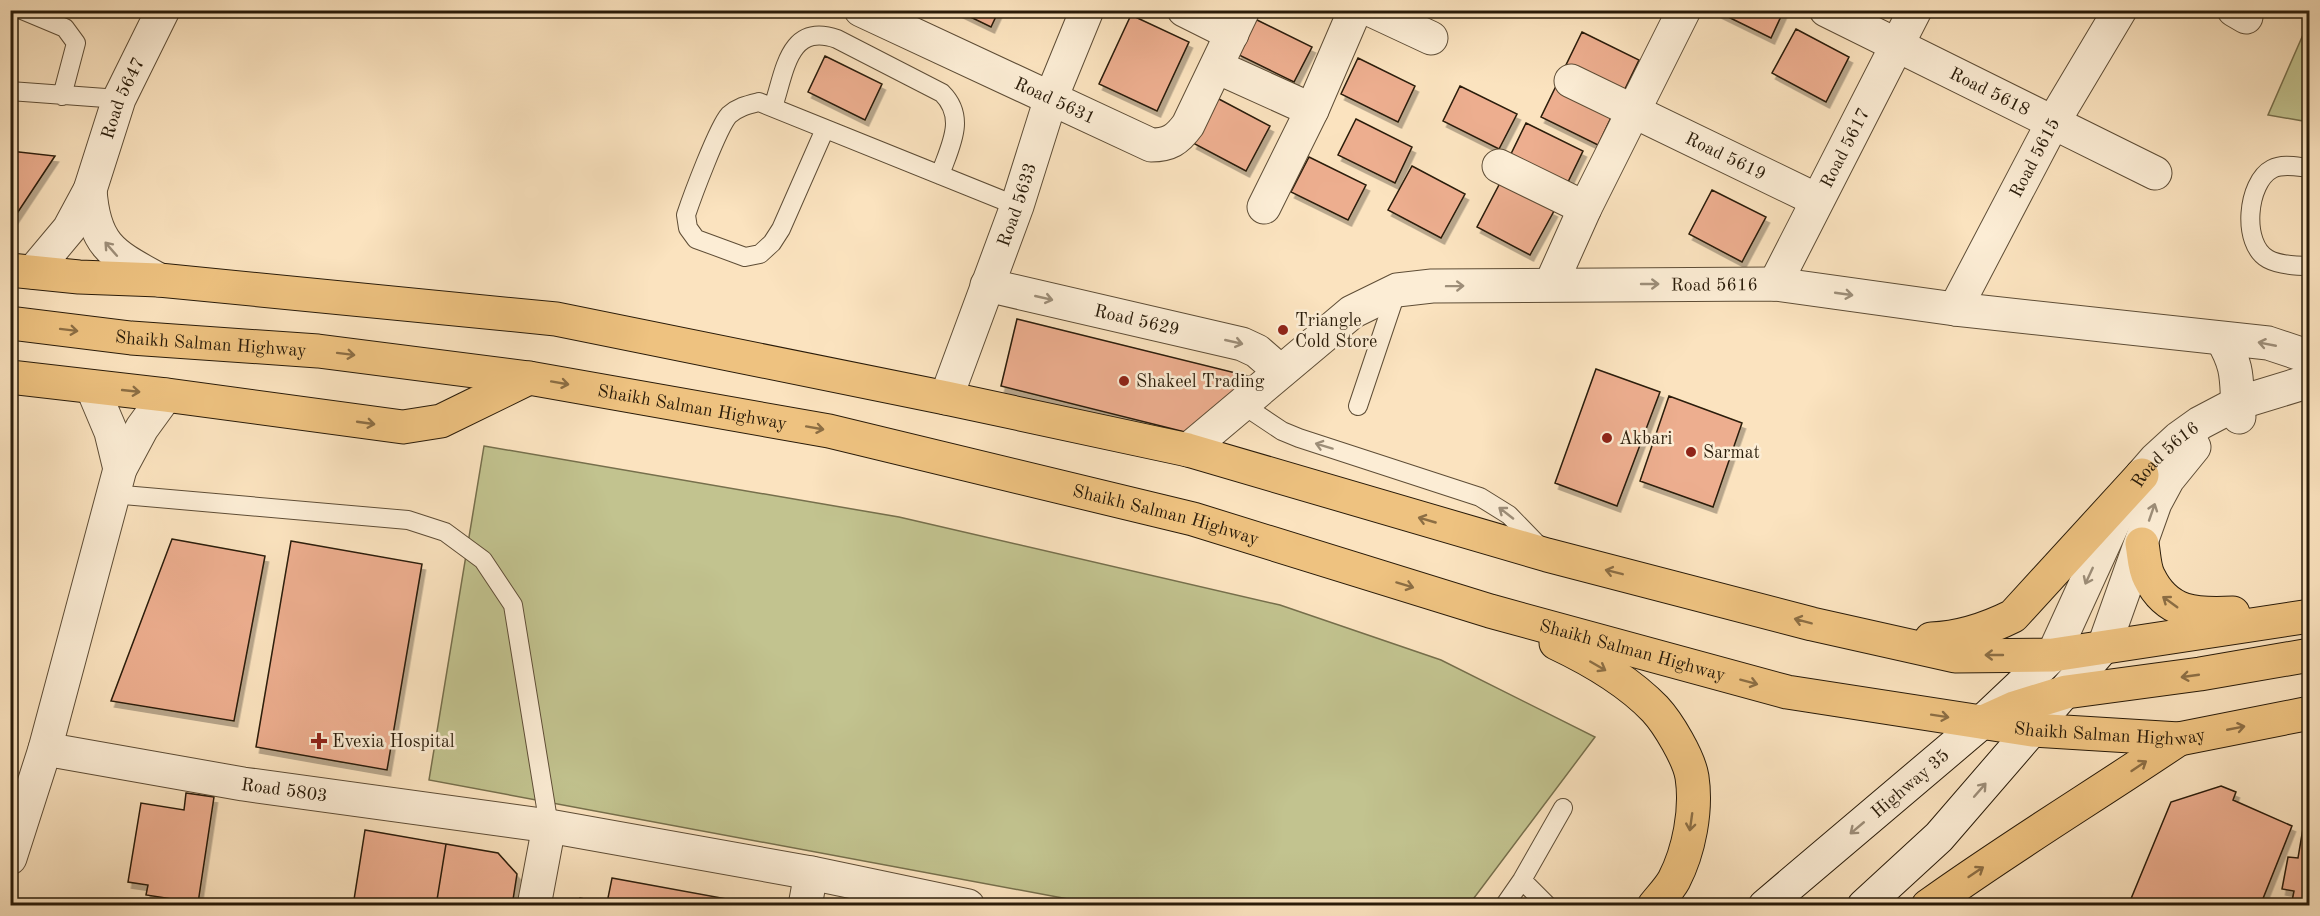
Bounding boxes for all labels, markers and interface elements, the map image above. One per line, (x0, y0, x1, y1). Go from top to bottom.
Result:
street label: Road 5647 (99, 55, 148, 141)
street label: Road 5618 (1947, 65, 2033, 120)
street label: Road 5631 (1011, 75, 1098, 128)
street label: Road 5617 (1818, 105, 1873, 191)
street label: Road 5615 (2007, 115, 2063, 201)
street label: Road 5619 (1682, 130, 1768, 184)
street label: Road 5633 (995, 161, 1040, 249)
one-way arrow (104, 242, 118, 257)
street label: Road 5616 (1671, 276, 1758, 295)
one-way arrow (1640, 278, 1660, 290)
one-way arrow (1445, 280, 1465, 291)
one-way arrow (1834, 288, 1854, 299)
one-way arrow (1034, 293, 1053, 305)
street label: Road 5629 (1092, 302, 1181, 339)
place label: Triangle Cold Store (1295, 312, 1377, 351)
marker: Triangle Cold Store (1276, 323, 1290, 337)
one-way arrow (58, 325, 78, 336)
street label: Shaikh Salman Highway (114, 328, 308, 360)
one-way arrow (1224, 337, 1243, 349)
one-way arrow (2257, 338, 2277, 349)
one-way arrow (336, 349, 356, 360)
place label: Shakeel Trading (1136, 373, 1265, 391)
marker: Shakeel Trading (1117, 374, 1131, 388)
one-way arrow (550, 378, 570, 389)
street label: Shaikh Salman Highway (596, 382, 789, 433)
one-way arrow (121, 386, 141, 397)
one-way arrow (356, 417, 375, 428)
street label: Road 5616 (2129, 419, 2203, 491)
one-way arrow (804, 423, 824, 434)
place label: Akbari (1619, 430, 1673, 448)
marker: Akbari (1600, 431, 1614, 445)
one-way arrow (1315, 440, 1334, 451)
place label: Sarmat (1703, 444, 1760, 462)
marker: Sarmat (1684, 445, 1698, 459)
street label: Shaikh Salman Highway (1071, 482, 1262, 549)
one-way arrow (2148, 503, 2159, 522)
one-way arrow (1499, 507, 1515, 520)
one-way arrow (1417, 514, 1436, 525)
one-way arrow (1605, 566, 1624, 577)
one-way arrow (2083, 567, 2095, 585)
one-way arrow (1395, 580, 1414, 591)
one-way arrow (2163, 596, 2179, 608)
one-way arrow (1794, 615, 1813, 627)
street label: Shaikh Salman Highway (1537, 617, 1728, 685)
one-way arrow (1985, 650, 2005, 661)
one-way arrow (1589, 660, 1606, 672)
one-way arrow (2180, 670, 2200, 681)
one-way arrow (1739, 677, 1758, 688)
one-way arrow (1930, 711, 1950, 722)
street label: Shaikh Salman Highway (2013, 719, 2208, 750)
one-way arrow (2226, 722, 2245, 733)
marker: Evexia Hospital (310, 732, 328, 750)
place label: Evexia Hospital (332, 733, 455, 751)
street label: Highway 35 (1868, 746, 1953, 822)
one-way arrow (2131, 760, 2147, 772)
street label: Road 5803 (240, 776, 329, 805)
one-way arrow (1973, 783, 1987, 798)
one-way arrow (1685, 812, 1696, 832)
one-way arrow (1849, 822, 1865, 835)
one-way arrow (1967, 866, 1983, 878)

